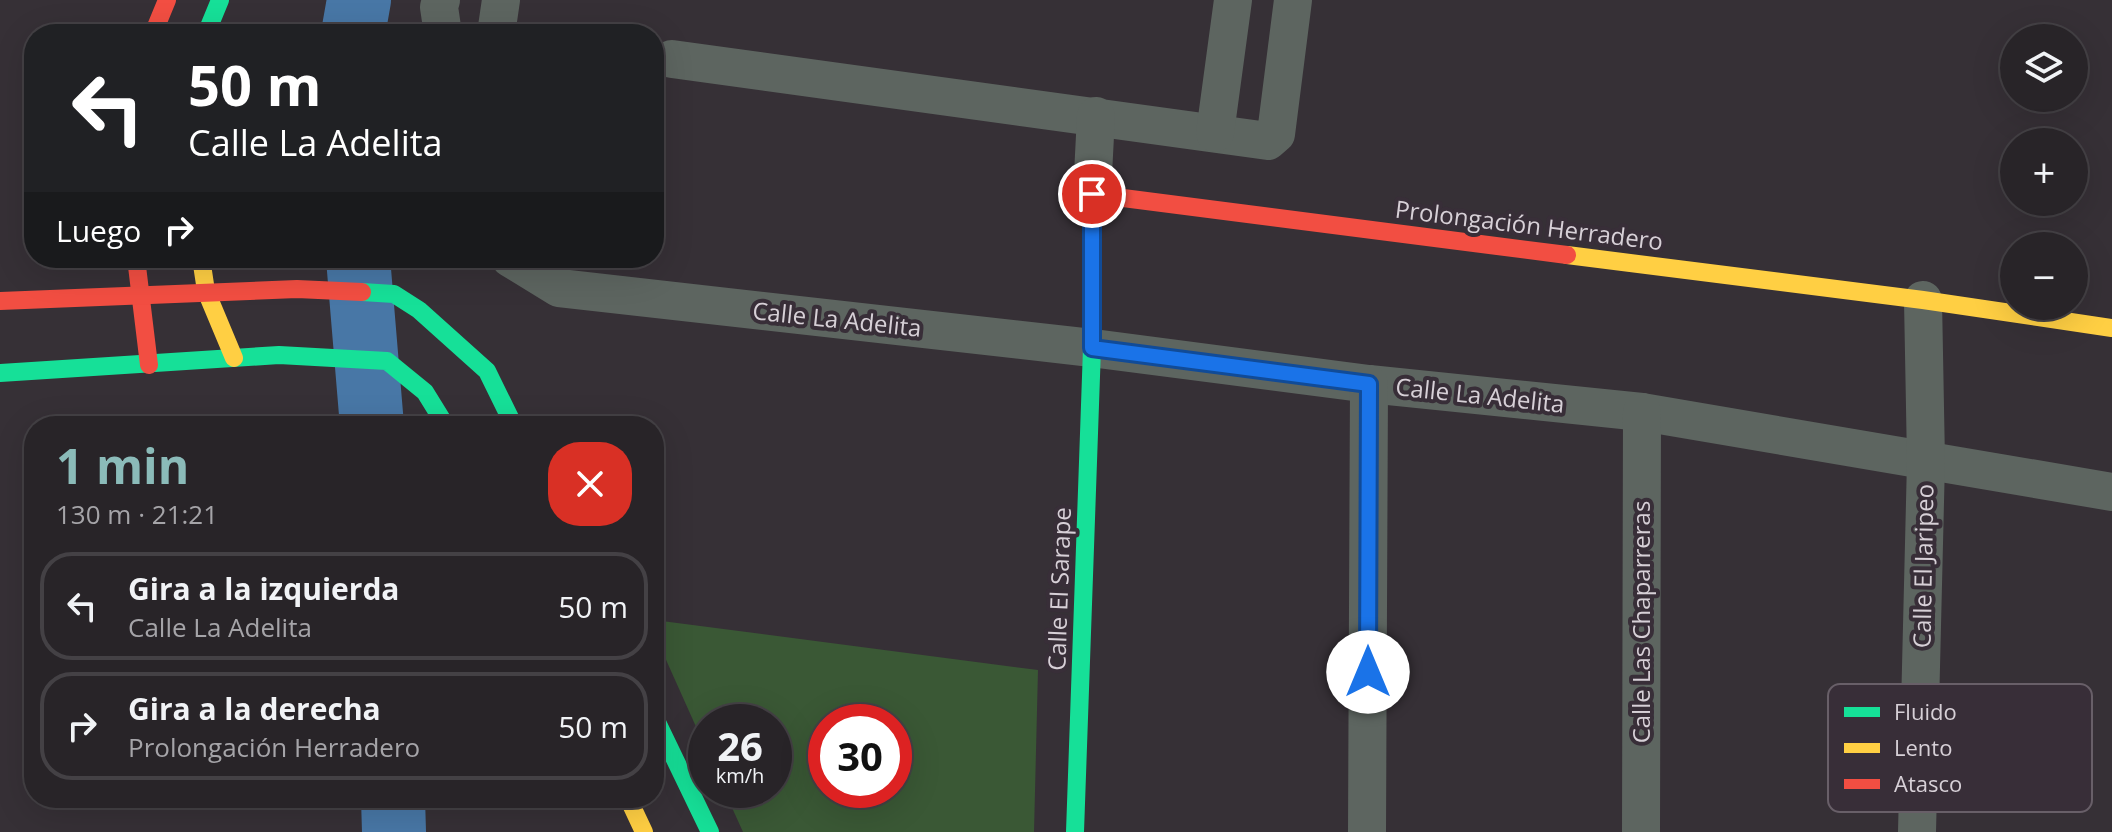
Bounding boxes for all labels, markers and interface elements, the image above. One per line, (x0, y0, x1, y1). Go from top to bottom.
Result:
map controls (2000, 24, 2088, 320)
button: layers (2000, 24, 2088, 112)
text: 50 m (188, 46, 322, 122)
icon: left (56, 56, 160, 160)
text: Calle La Adelita (188, 118, 443, 167)
button: + (2000, 128, 2088, 216)
pin (1058, 160, 1126, 228)
icon: arrive (1070, 172, 1114, 216)
street label: Prolongación Herradero (1393, 192, 1665, 257)
icon: right (157, 208, 201, 252)
text: Luego (56, 210, 141, 251)
button: − (2000, 232, 2088, 320)
street label: Calle La Adelita (751, 293, 923, 344)
street label: Calle La Adelita (1394, 369, 1566, 420)
text: 1 min (56, 433, 189, 498)
button: close (548, 442, 632, 526)
street label: Calle El Jaripeo (1905, 484, 1940, 648)
text: 130 m · 21:21 (56, 496, 218, 532)
street label: Calle Las Chaparreras (1624, 501, 1657, 743)
street label: Calle El Sarape (1039, 507, 1078, 671)
text: Gira a la izquierda (128, 568, 400, 609)
icon: left (60, 584, 104, 628)
text: 50 m (558, 586, 628, 627)
text: Calle La Adelita (128, 609, 312, 645)
position arrow (1326, 630, 1410, 714)
legend (1828, 684, 2092, 812)
text: Gira a la derecha (128, 688, 381, 729)
text: Fluido (1894, 696, 1957, 726)
icon: right (60, 704, 104, 748)
speed limit sign: 30 (808, 704, 912, 808)
text: 50 m (558, 706, 628, 747)
text: 26 (717, 718, 763, 773)
text: Prolongación Herradero (128, 729, 420, 765)
text: Lento (1894, 732, 1952, 762)
text: km/h (716, 762, 764, 789)
text: Atasco (1894, 768, 1962, 798)

